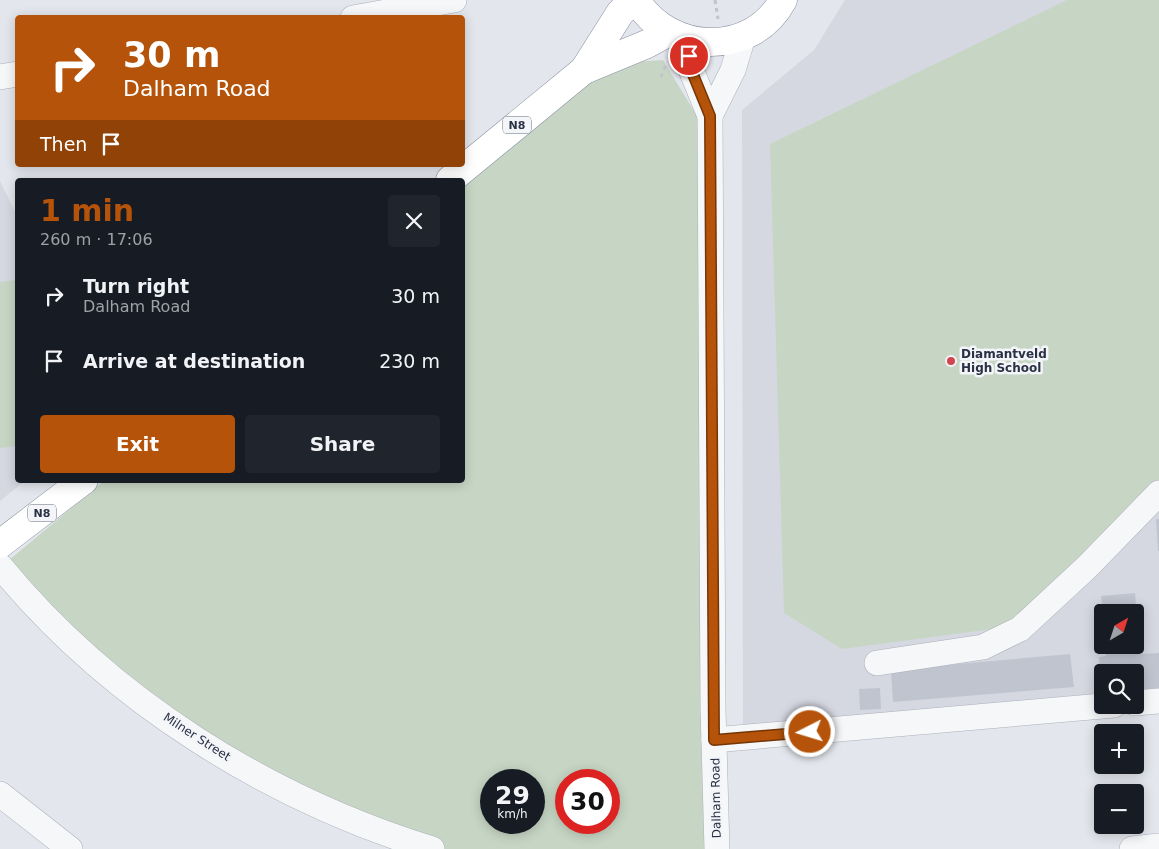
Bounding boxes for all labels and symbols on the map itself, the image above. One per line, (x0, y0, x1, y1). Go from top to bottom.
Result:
pin (668, 35, 710, 77)
road number: N8 (503, 116, 531, 134)
place label: Diamantveld High School (961, 347, 1047, 375)
marker: Diamantveld High School (945, 355, 957, 367)
road number: N8 (28, 504, 56, 522)
north arrow (1094, 604, 1144, 654)
position arrow (783, 705, 835, 757)
street label: Milner Street (161, 710, 233, 764)
street label: Dalham Road (708, 758, 724, 838)
speed limit sign: 30 (555, 769, 620, 834)

